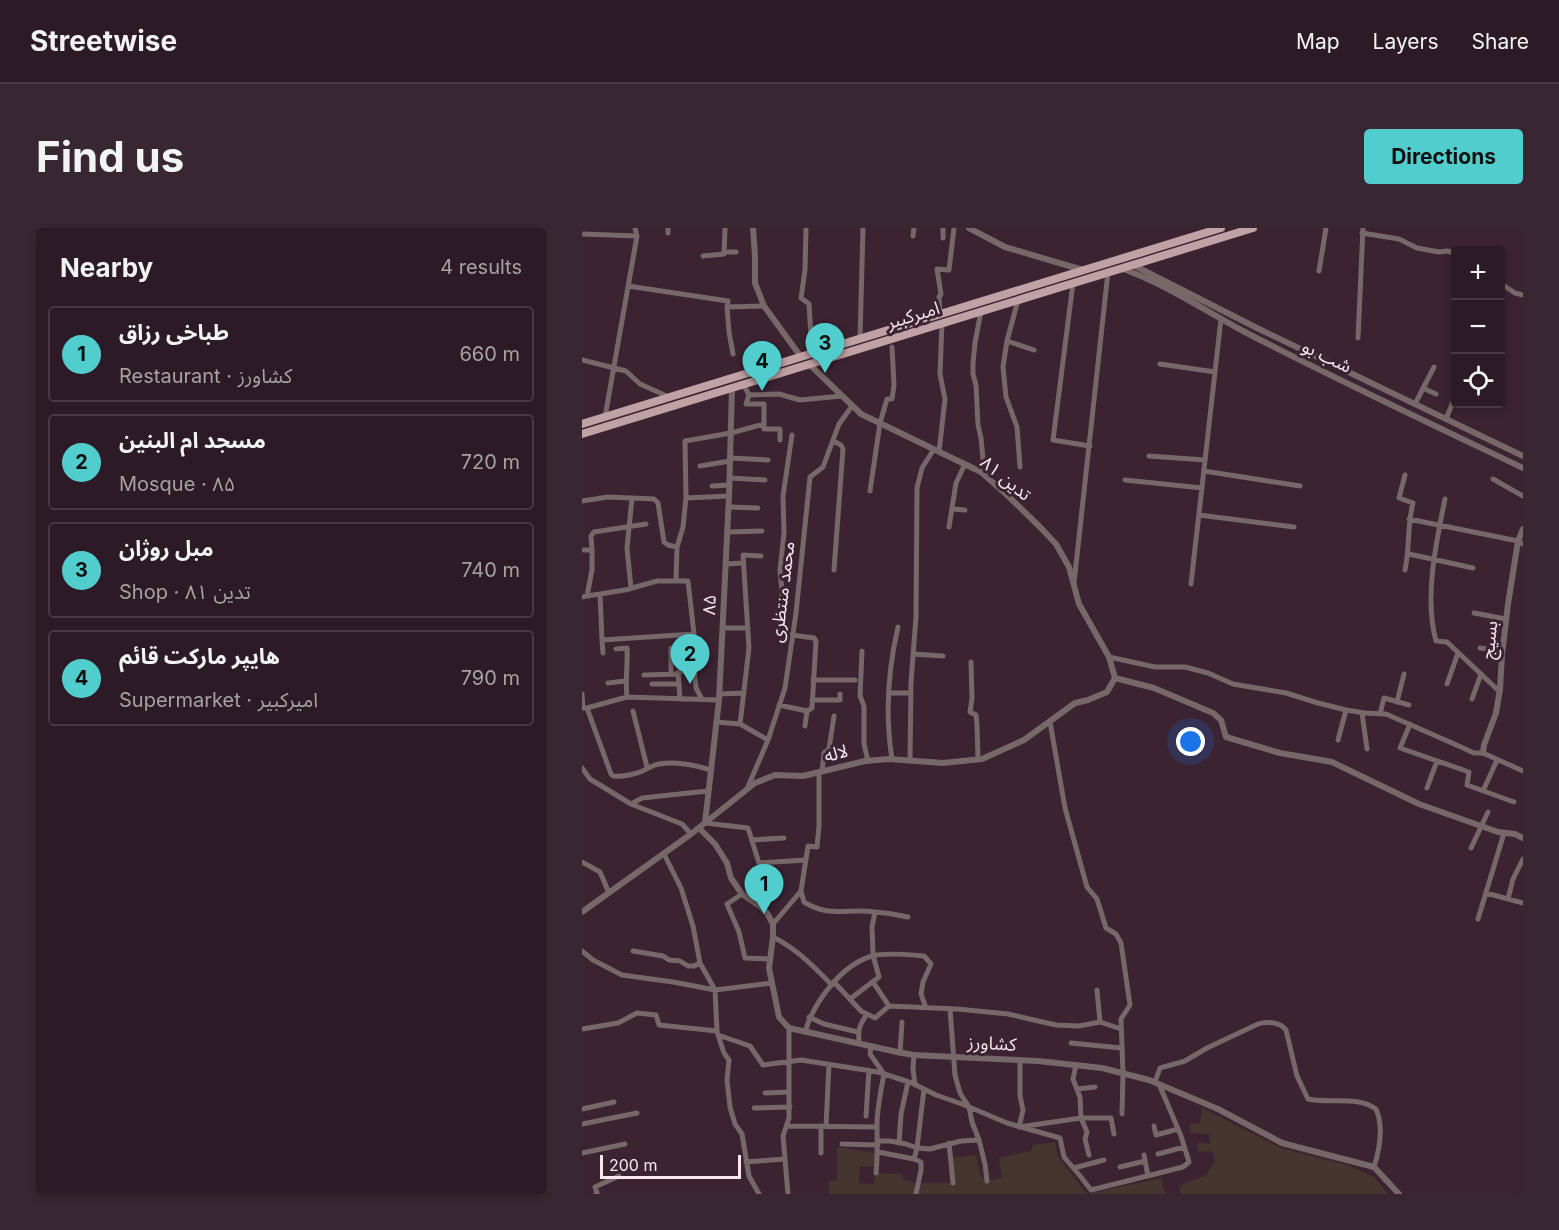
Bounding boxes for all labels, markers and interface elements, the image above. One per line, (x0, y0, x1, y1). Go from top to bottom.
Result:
text: Streetwise (30, 24, 177, 58)
text: Map (1296, 29, 1340, 54)
text: Layers (1373, 29, 1439, 54)
text: Share (1472, 29, 1529, 54)
button: Directions (1364, 129, 1523, 184)
text: Find us (36, 131, 184, 182)
map controls (1451, 246, 1505, 408)
button: + (1451, 246, 1505, 300)
text: Nearby (60, 252, 153, 283)
text: 4 results (440, 255, 522, 279)
street label: امیرکبیر (883, 297, 942, 334)
button: − (1451, 300, 1505, 354)
text: طباخی رزاق (119, 319, 229, 345)
pin: 3 (806, 324, 844, 373)
street label: شب بو (1299, 335, 1355, 378)
text: 1 (77, 342, 86, 366)
text: 660 m (459, 342, 520, 366)
pin: 4 (742, 342, 782, 391)
button: locate (1451, 354, 1505, 408)
text: Restaurant · کشاورز (119, 364, 292, 388)
text: مسجد ام البنین (119, 427, 266, 453)
text: 2 (75, 450, 88, 474)
text: 720 m (461, 450, 520, 474)
street label: تدین ۸۱ (976, 451, 1036, 506)
text: Mosque · ۸۵ (119, 472, 235, 496)
text: مبل روژان (119, 535, 214, 561)
street label: محمد منتظری (765, 540, 800, 644)
text: 3 (75, 558, 88, 582)
text: 740 m (461, 558, 520, 582)
text: Shop · تدین ۸۱ (119, 580, 251, 604)
street label: ۸۵ (698, 594, 720, 616)
street label: بسیج (1477, 620, 1504, 661)
pin: 2 (670, 634, 710, 684)
text: هایپر مارکت قائم (119, 643, 280, 669)
text: 4 (75, 666, 88, 690)
text: 790 m (461, 666, 520, 690)
text: Supermarket · امیرکبیر (119, 688, 318, 712)
your location (1176, 727, 1205, 756)
street label: لاله (822, 740, 850, 766)
pin: 1 (744, 864, 783, 914)
street label: کشاورز (966, 1031, 1018, 1056)
scale bar (600, 1152, 741, 1180)
text: 200 m (609, 1155, 657, 1175)

